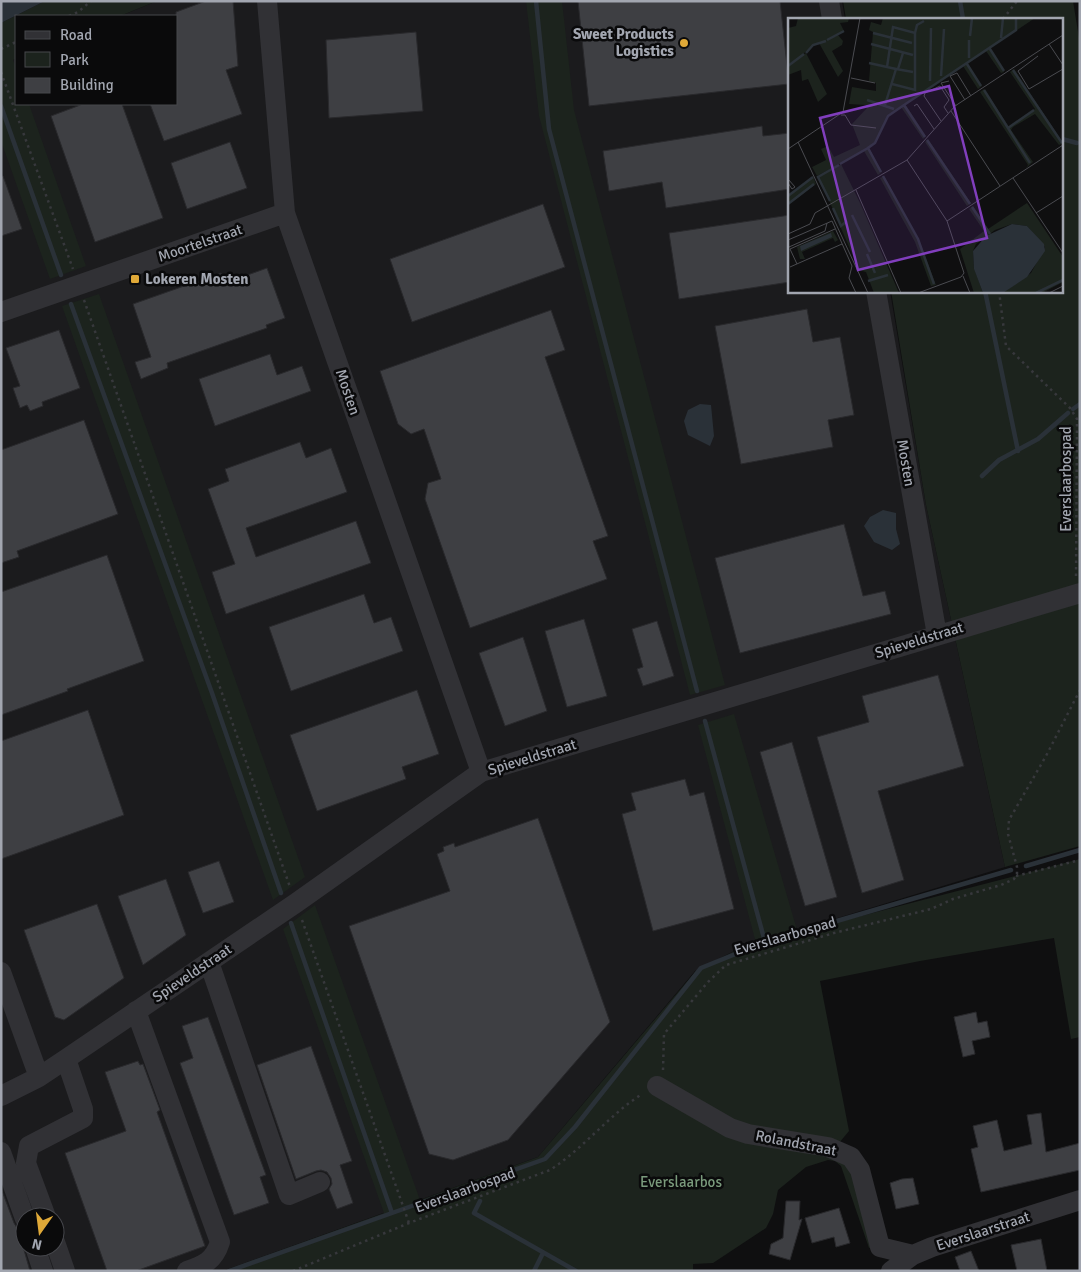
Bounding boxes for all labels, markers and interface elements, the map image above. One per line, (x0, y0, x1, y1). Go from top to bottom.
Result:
legend (15, 15, 178, 105)
inset map (788, 18, 1064, 292)
place label: Sweet Products Logistics (573, 25, 674, 60)
text: Road (60, 26, 92, 44)
marker: Sweet Products Logistics (678, 37, 690, 49)
text: Park (60, 51, 89, 69)
text: Building (60, 76, 114, 94)
street label: Moortelstraat (155, 220, 245, 266)
place label: Lokeren Mosten (145, 270, 248, 288)
marker: Lokeren Mosten (129, 273, 141, 285)
street label: Mosten (332, 367, 364, 417)
street label: Everslaarbospad (1057, 426, 1075, 532)
street label: Mosten (893, 438, 919, 488)
street label: Spieveldstraat (873, 618, 965, 662)
street label: Spieveldstraat (486, 735, 578, 779)
street label: Everslaarbospad (732, 913, 838, 959)
street label: Spieveldstraat (149, 940, 235, 1006)
street label: Rolandstraat (754, 1126, 838, 1160)
street label: Everslaarbospad (412, 1164, 518, 1216)
park label: Everslaarbos (640, 1173, 722, 1191)
north arrow (15, 1207, 65, 1257)
street label: Everslaarstraat (934, 1207, 1032, 1255)
text: N (30, 1235, 44, 1254)

